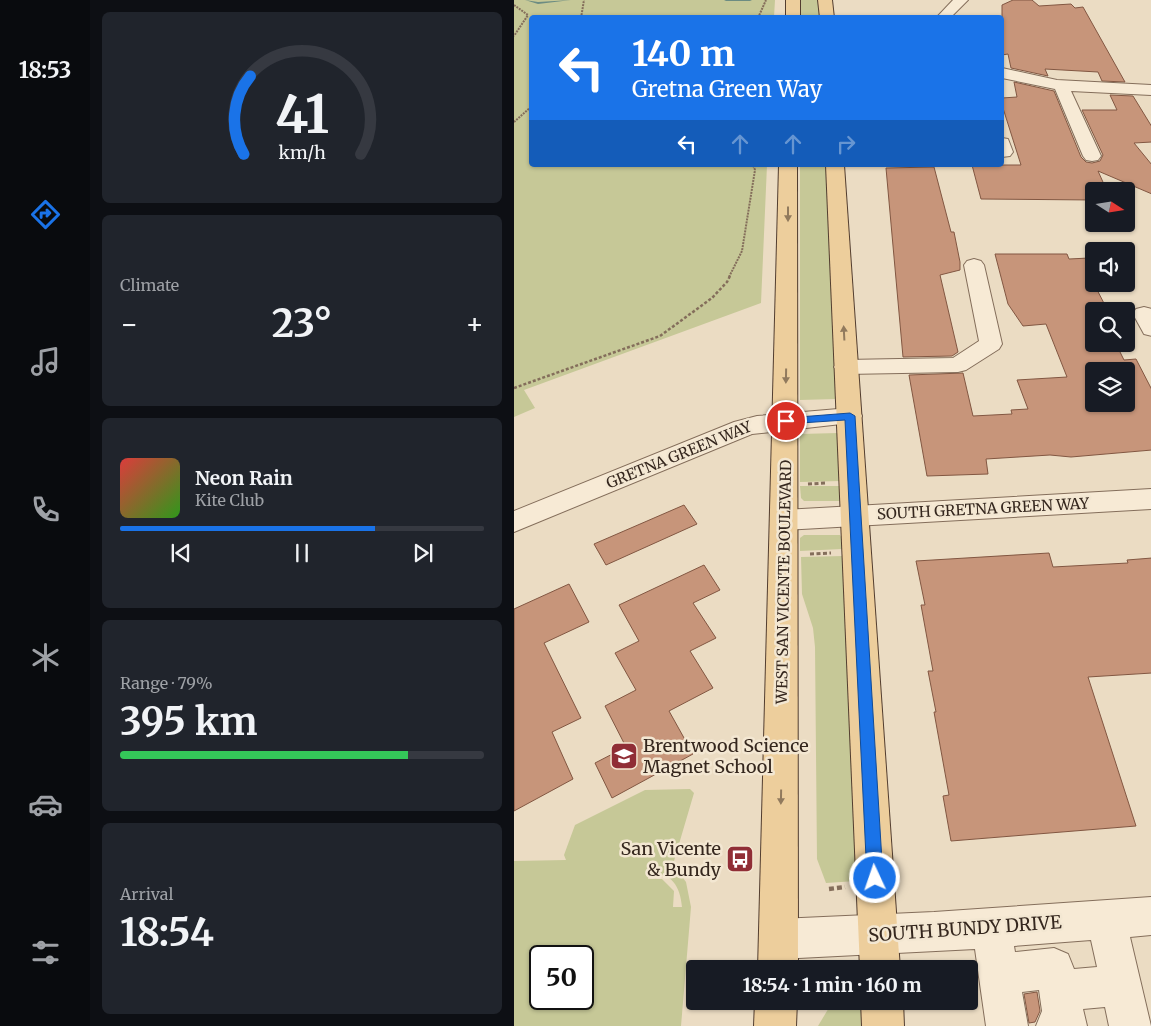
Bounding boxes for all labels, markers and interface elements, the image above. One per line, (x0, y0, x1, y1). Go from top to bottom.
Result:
text: 140 m (632, 32, 735, 76)
icon: left (549, 35, 614, 100)
text: 18:53 (19, 56, 71, 84)
text: Gretna Green Way (632, 75, 822, 103)
text: 41 (275, 82, 329, 147)
icon: left (673, 130, 701, 158)
icon: ahead (726, 130, 754, 158)
icon: ahead (779, 130, 807, 158)
icon: right (832, 130, 860, 158)
text: km/h (278, 141, 326, 164)
north arrow (1085, 182, 1135, 232)
map controls (1085, 182, 1135, 412)
icon: directions (28, 197, 63, 232)
one-way arrow (784, 206, 792, 222)
button: sound (1085, 242, 1135, 292)
text: Climate (120, 275, 179, 295)
text: 23° (272, 300, 332, 347)
button: search (1085, 302, 1135, 352)
text: − (120, 306, 139, 342)
text: + (465, 306, 484, 342)
one-way arrow (840, 325, 848, 341)
icon: music (28, 344, 63, 379)
button: layers (1085, 362, 1135, 412)
one-way arrow (782, 368, 790, 384)
pin (765, 400, 807, 442)
icon: arrive (772, 407, 800, 435)
street label: GRETNA GREEN WAY (603, 417, 755, 492)
street label: WEST SAN VICENTE BOULEVARD (772, 460, 795, 705)
text: Neon Rain (195, 466, 293, 490)
text: Kite Club (195, 490, 264, 510)
icon: phone (28, 492, 63, 527)
street label: SOUTH GRETNA GREEN WAY (876, 493, 1090, 524)
icon: previous (167, 539, 195, 567)
icon: pause (288, 539, 316, 567)
icon: next (409, 539, 437, 567)
icon: climate (28, 640, 63, 675)
text: Range · 79% (120, 673, 212, 693)
text: 395 km (120, 698, 258, 745)
place label: Brentwood Science Magnet School (643, 734, 809, 778)
school or university icon: Brentwood Science Magnet School (609, 741, 639, 771)
icon: car (28, 787, 63, 822)
one-way arrow (777, 789, 785, 805)
place label: San Vicente & Bundy (621, 837, 722, 881)
bus stop icon: San Vicente & Bundy (725, 844, 755, 874)
position arrow (848, 851, 900, 903)
text: Arrival (120, 884, 173, 904)
text: 18:54 (120, 909, 214, 956)
street label: SOUTH BUNDY DRIVE (868, 910, 1063, 947)
icon: filters (28, 935, 63, 970)
speed limit sign: 50 (529, 945, 594, 1010)
text: 18:54 · 1 min · 160 m (742, 973, 922, 997)

